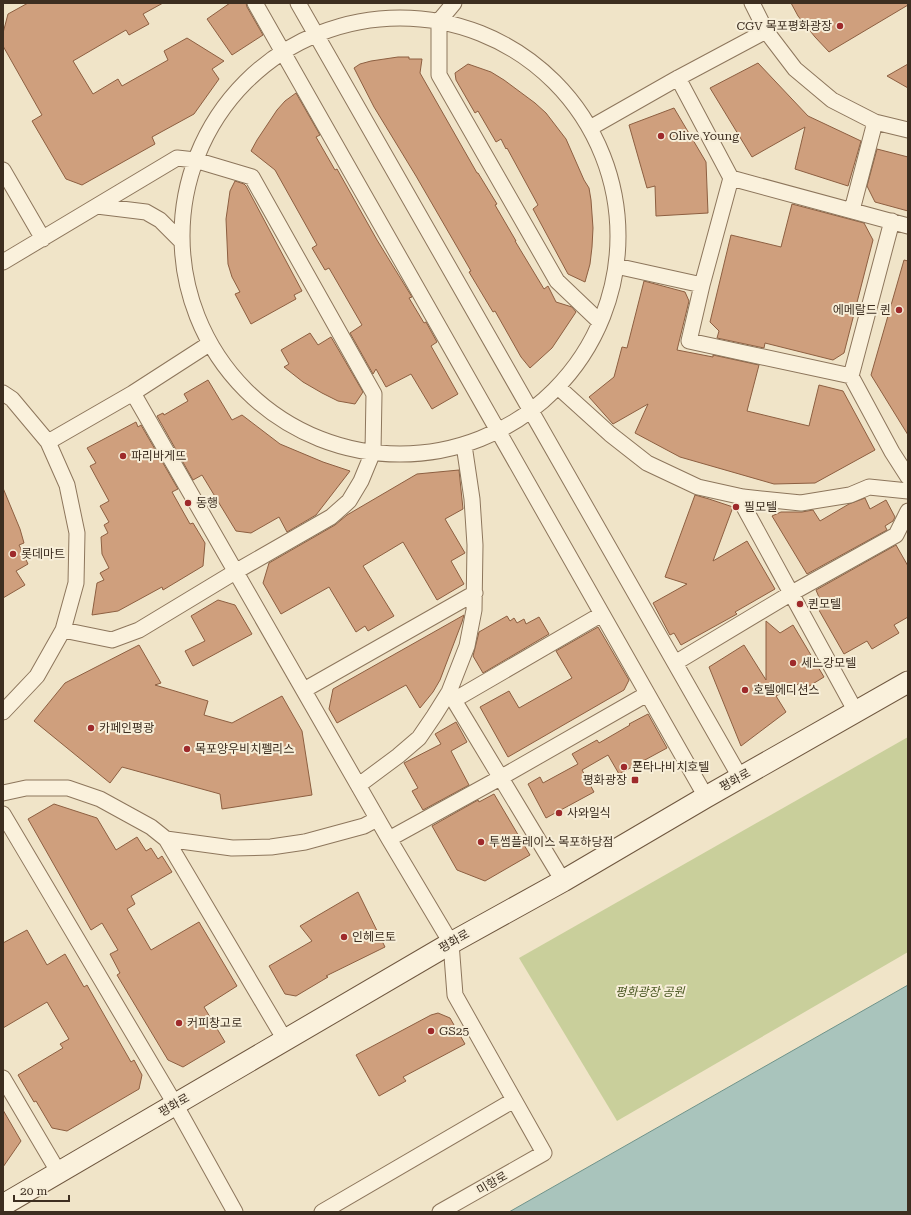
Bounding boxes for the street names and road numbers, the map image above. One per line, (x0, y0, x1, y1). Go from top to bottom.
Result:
street label: 평화로 (717, 766, 753, 794)
street label: 평화로 (436, 927, 472, 955)
street label: 평화로 (156, 1091, 192, 1119)
street label: 미항로 (474, 1169, 510, 1197)

